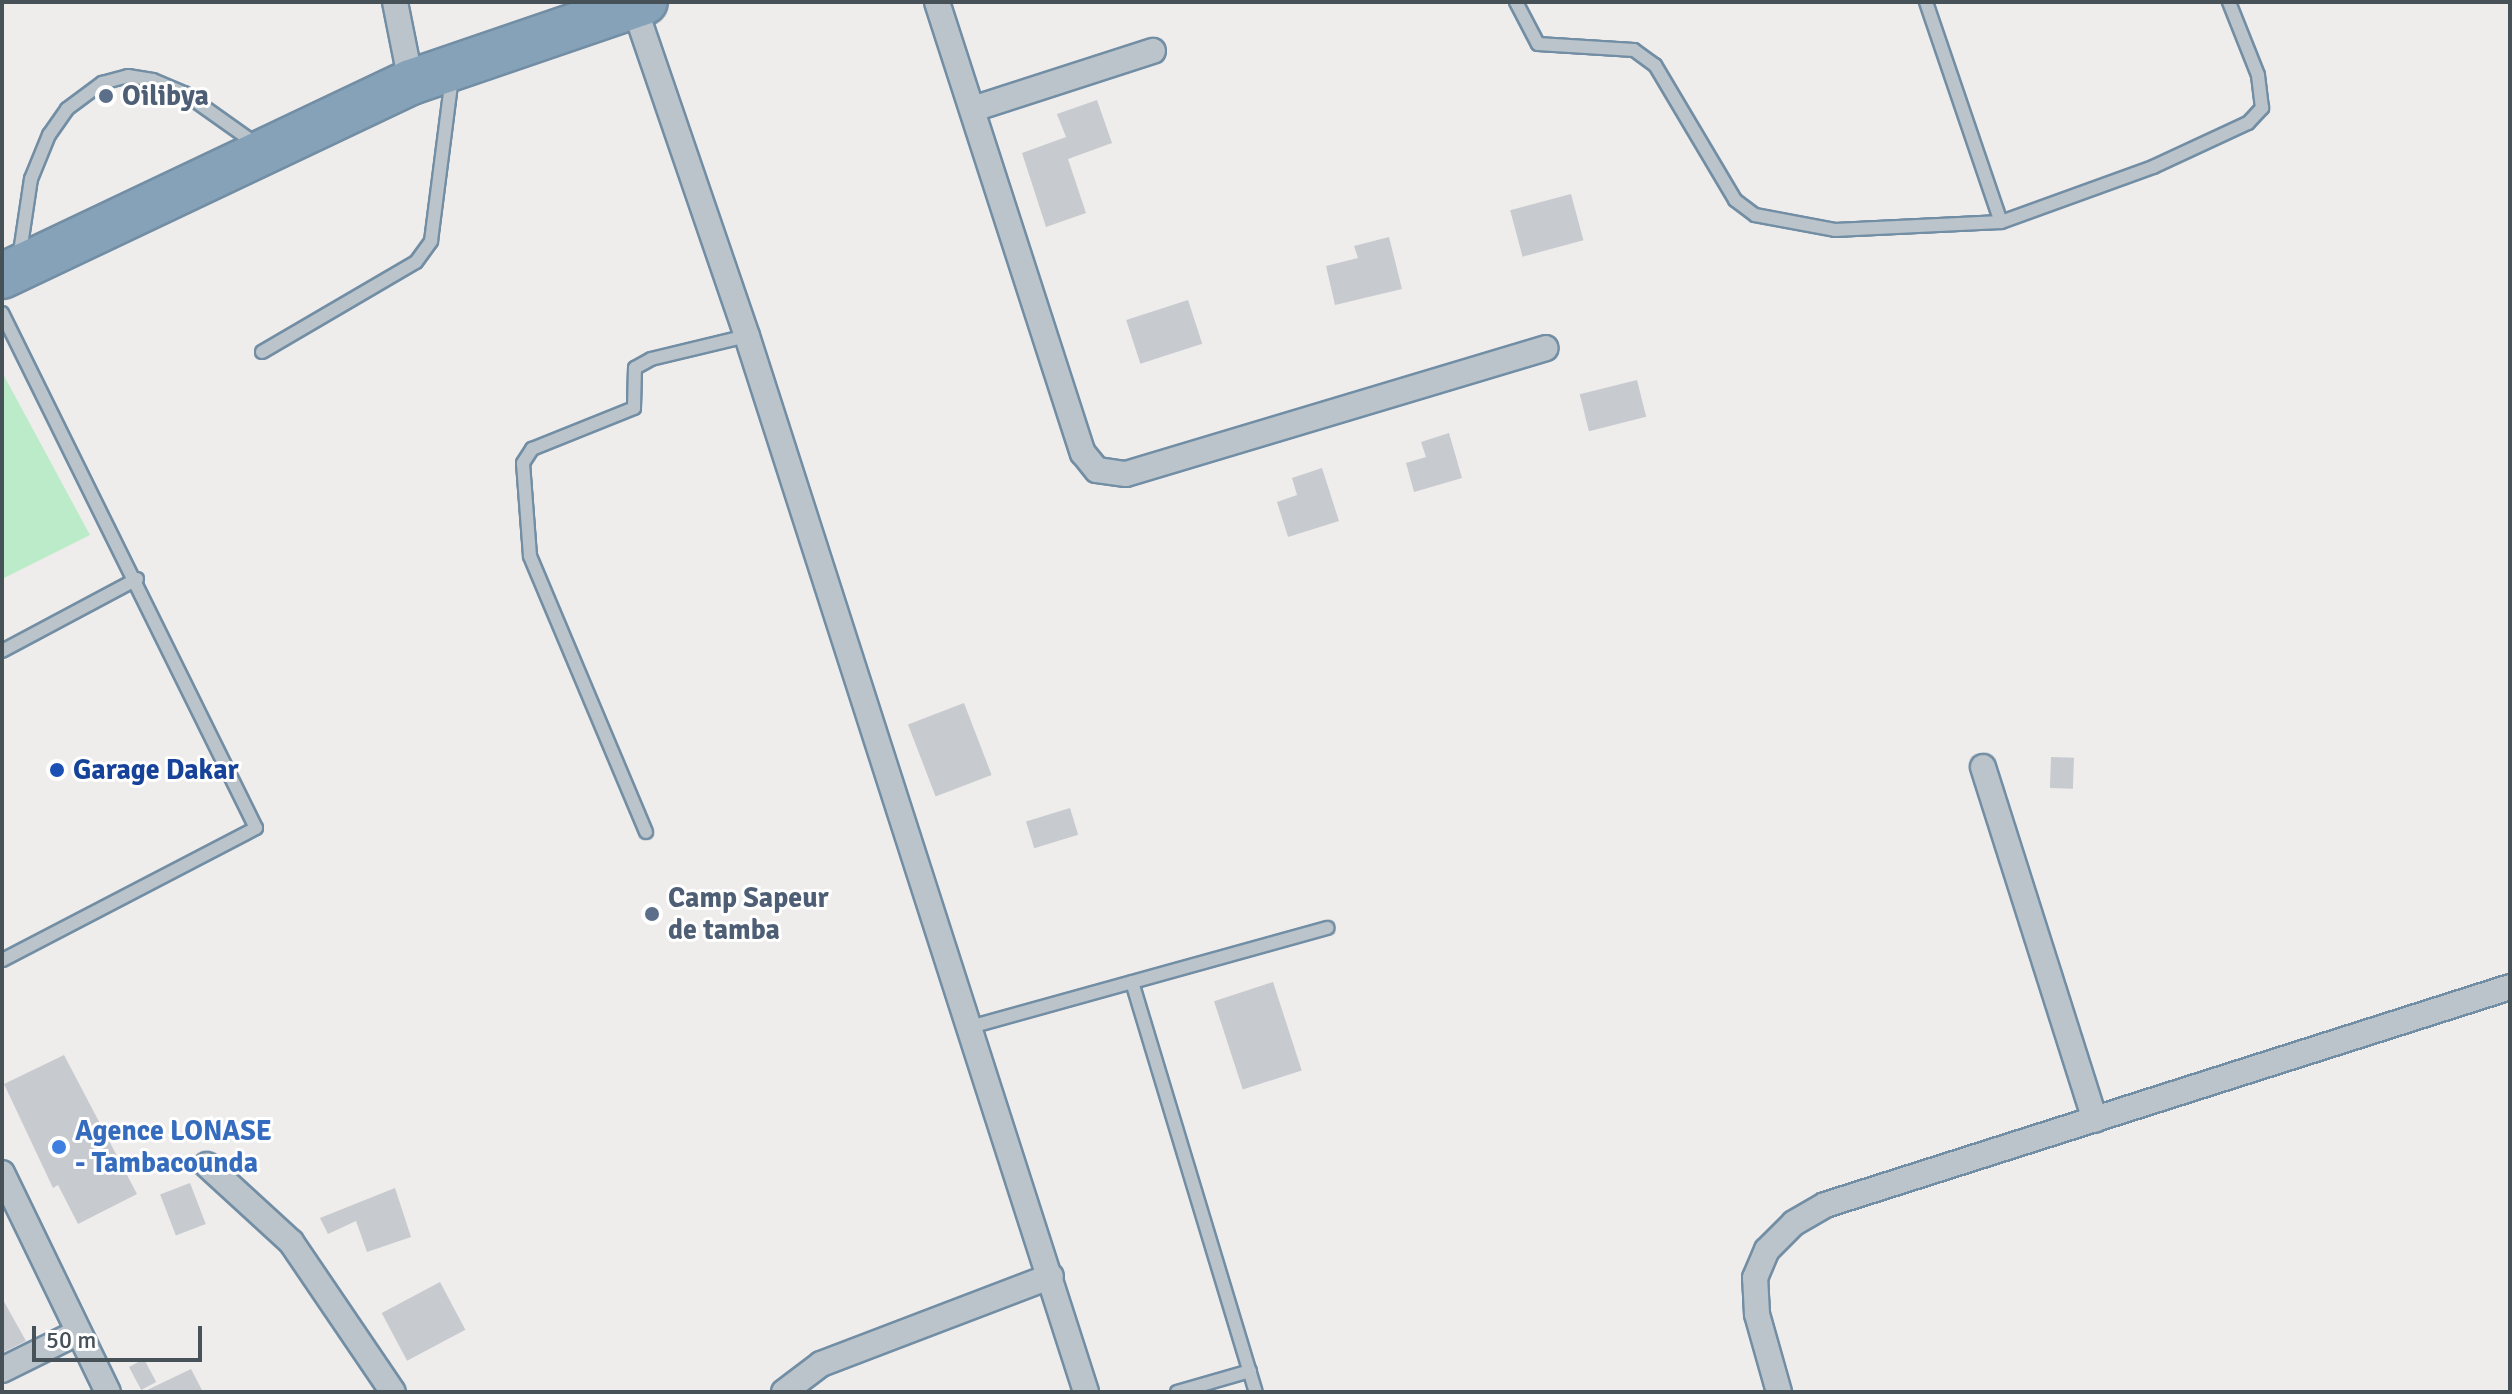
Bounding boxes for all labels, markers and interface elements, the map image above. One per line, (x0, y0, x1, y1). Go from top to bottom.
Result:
place label: Oilibya (122, 79, 209, 113)
marker: Oilibya (97, 87, 115, 105)
place label: Garage Dakar (73, 753, 239, 787)
marker: Garage Dakar (48, 761, 66, 779)
place label: Camp Sapeur de tamba (668, 881, 829, 947)
marker: Camp Sapeur de tamba (643, 905, 661, 923)
place label: Agence LONASE - Tambacounda (75, 1114, 272, 1180)
marker: Agence LONASE - Tambacounda (50, 1138, 68, 1156)
scale bar (36, 1310, 206, 1360)
text: 50 m (46, 1325, 96, 1355)

